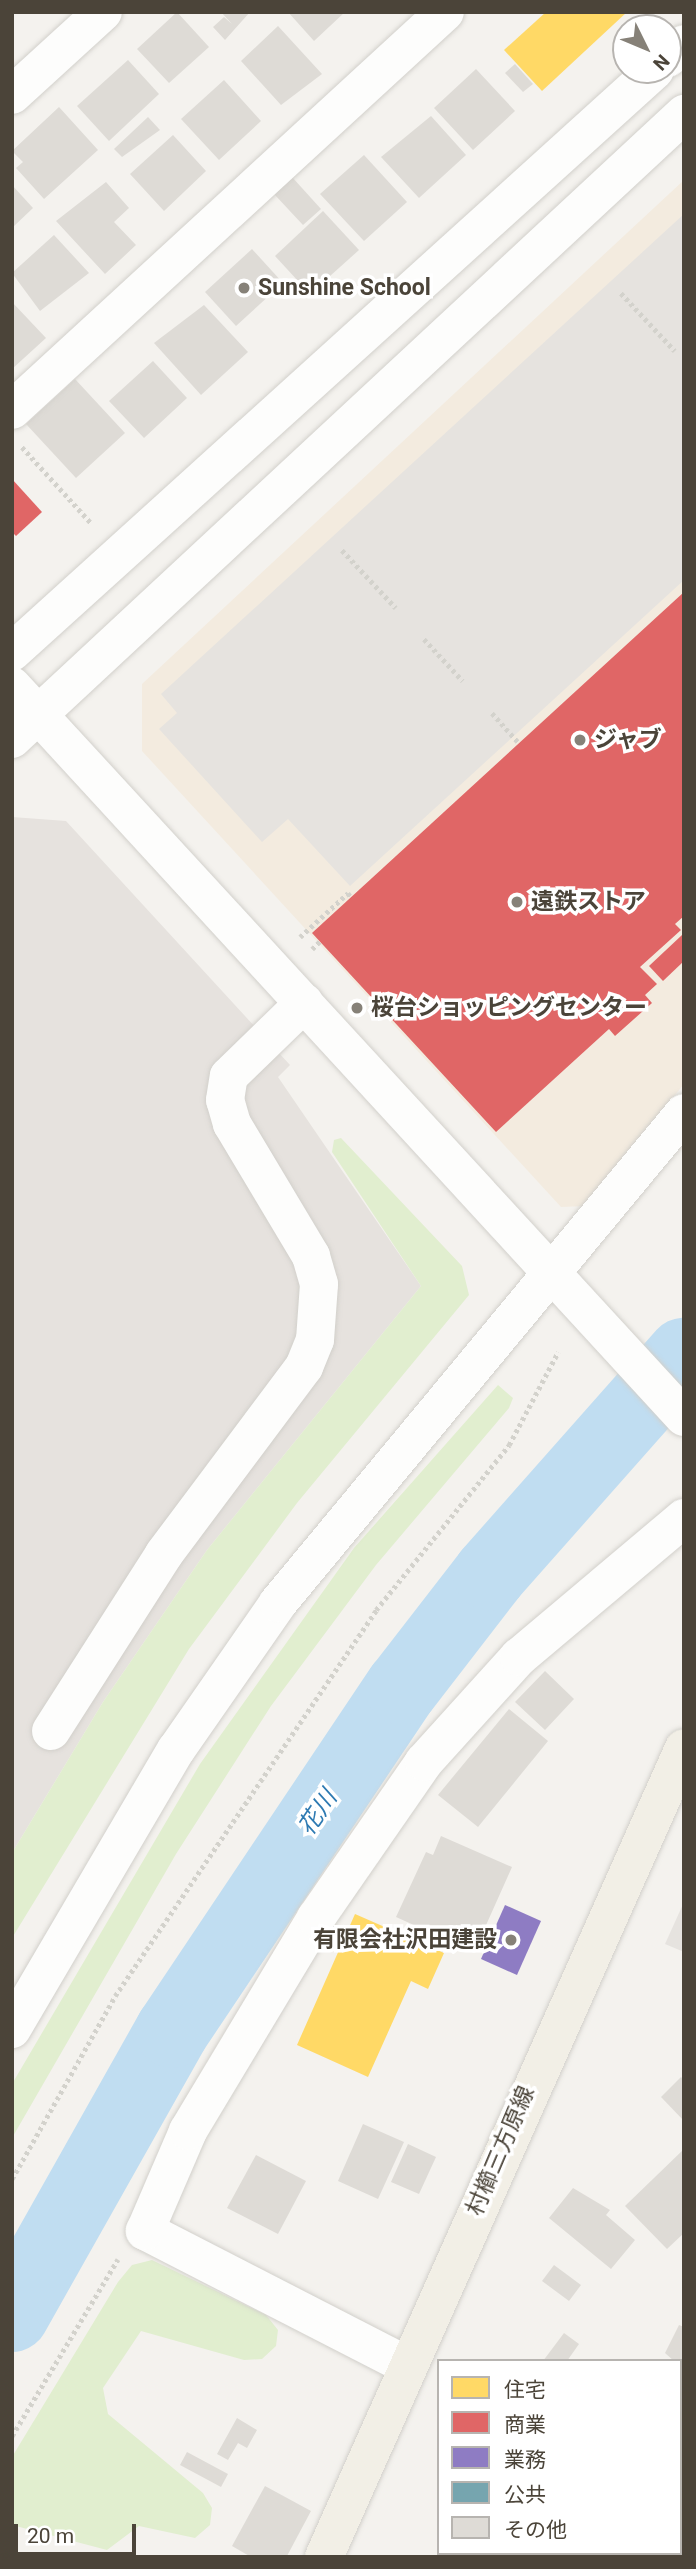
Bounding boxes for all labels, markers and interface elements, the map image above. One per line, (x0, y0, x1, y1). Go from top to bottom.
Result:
north arrow (612, 14, 682, 84)
text: N (648, 50, 674, 75)
place label: Sunshine School (258, 274, 431, 302)
marker: Sunshine School (236, 280, 252, 296)
place label: ジャブ (594, 726, 663, 754)
marker: ジャブ (572, 732, 588, 748)
place label: 遠鉄ストア (531, 888, 646, 916)
marker: 遠鉄ストア (509, 894, 525, 910)
place label: 桜台ショッピングセンター (371, 994, 647, 1022)
marker: 桜台ショッピングセンター (349, 1000, 365, 1016)
water label: 花川 (293, 1785, 343, 1841)
place label: 有限会社沢田建設 (313, 1926, 497, 1954)
marker: 有限会社沢田建設 (503, 1932, 519, 1948)
street label: 村櫛三方原線 (461, 2082, 541, 2220)
legend (437, 2359, 682, 2555)
text: 住宅 (504, 2378, 546, 2402)
text: 商業 (504, 2413, 546, 2437)
text: 業務 (504, 2448, 546, 2472)
text: 公共 (504, 2483, 546, 2507)
scale bar (18, 2510, 140, 2554)
text: その他 (504, 2518, 567, 2542)
text: 20 m (27, 2524, 74, 2548)

